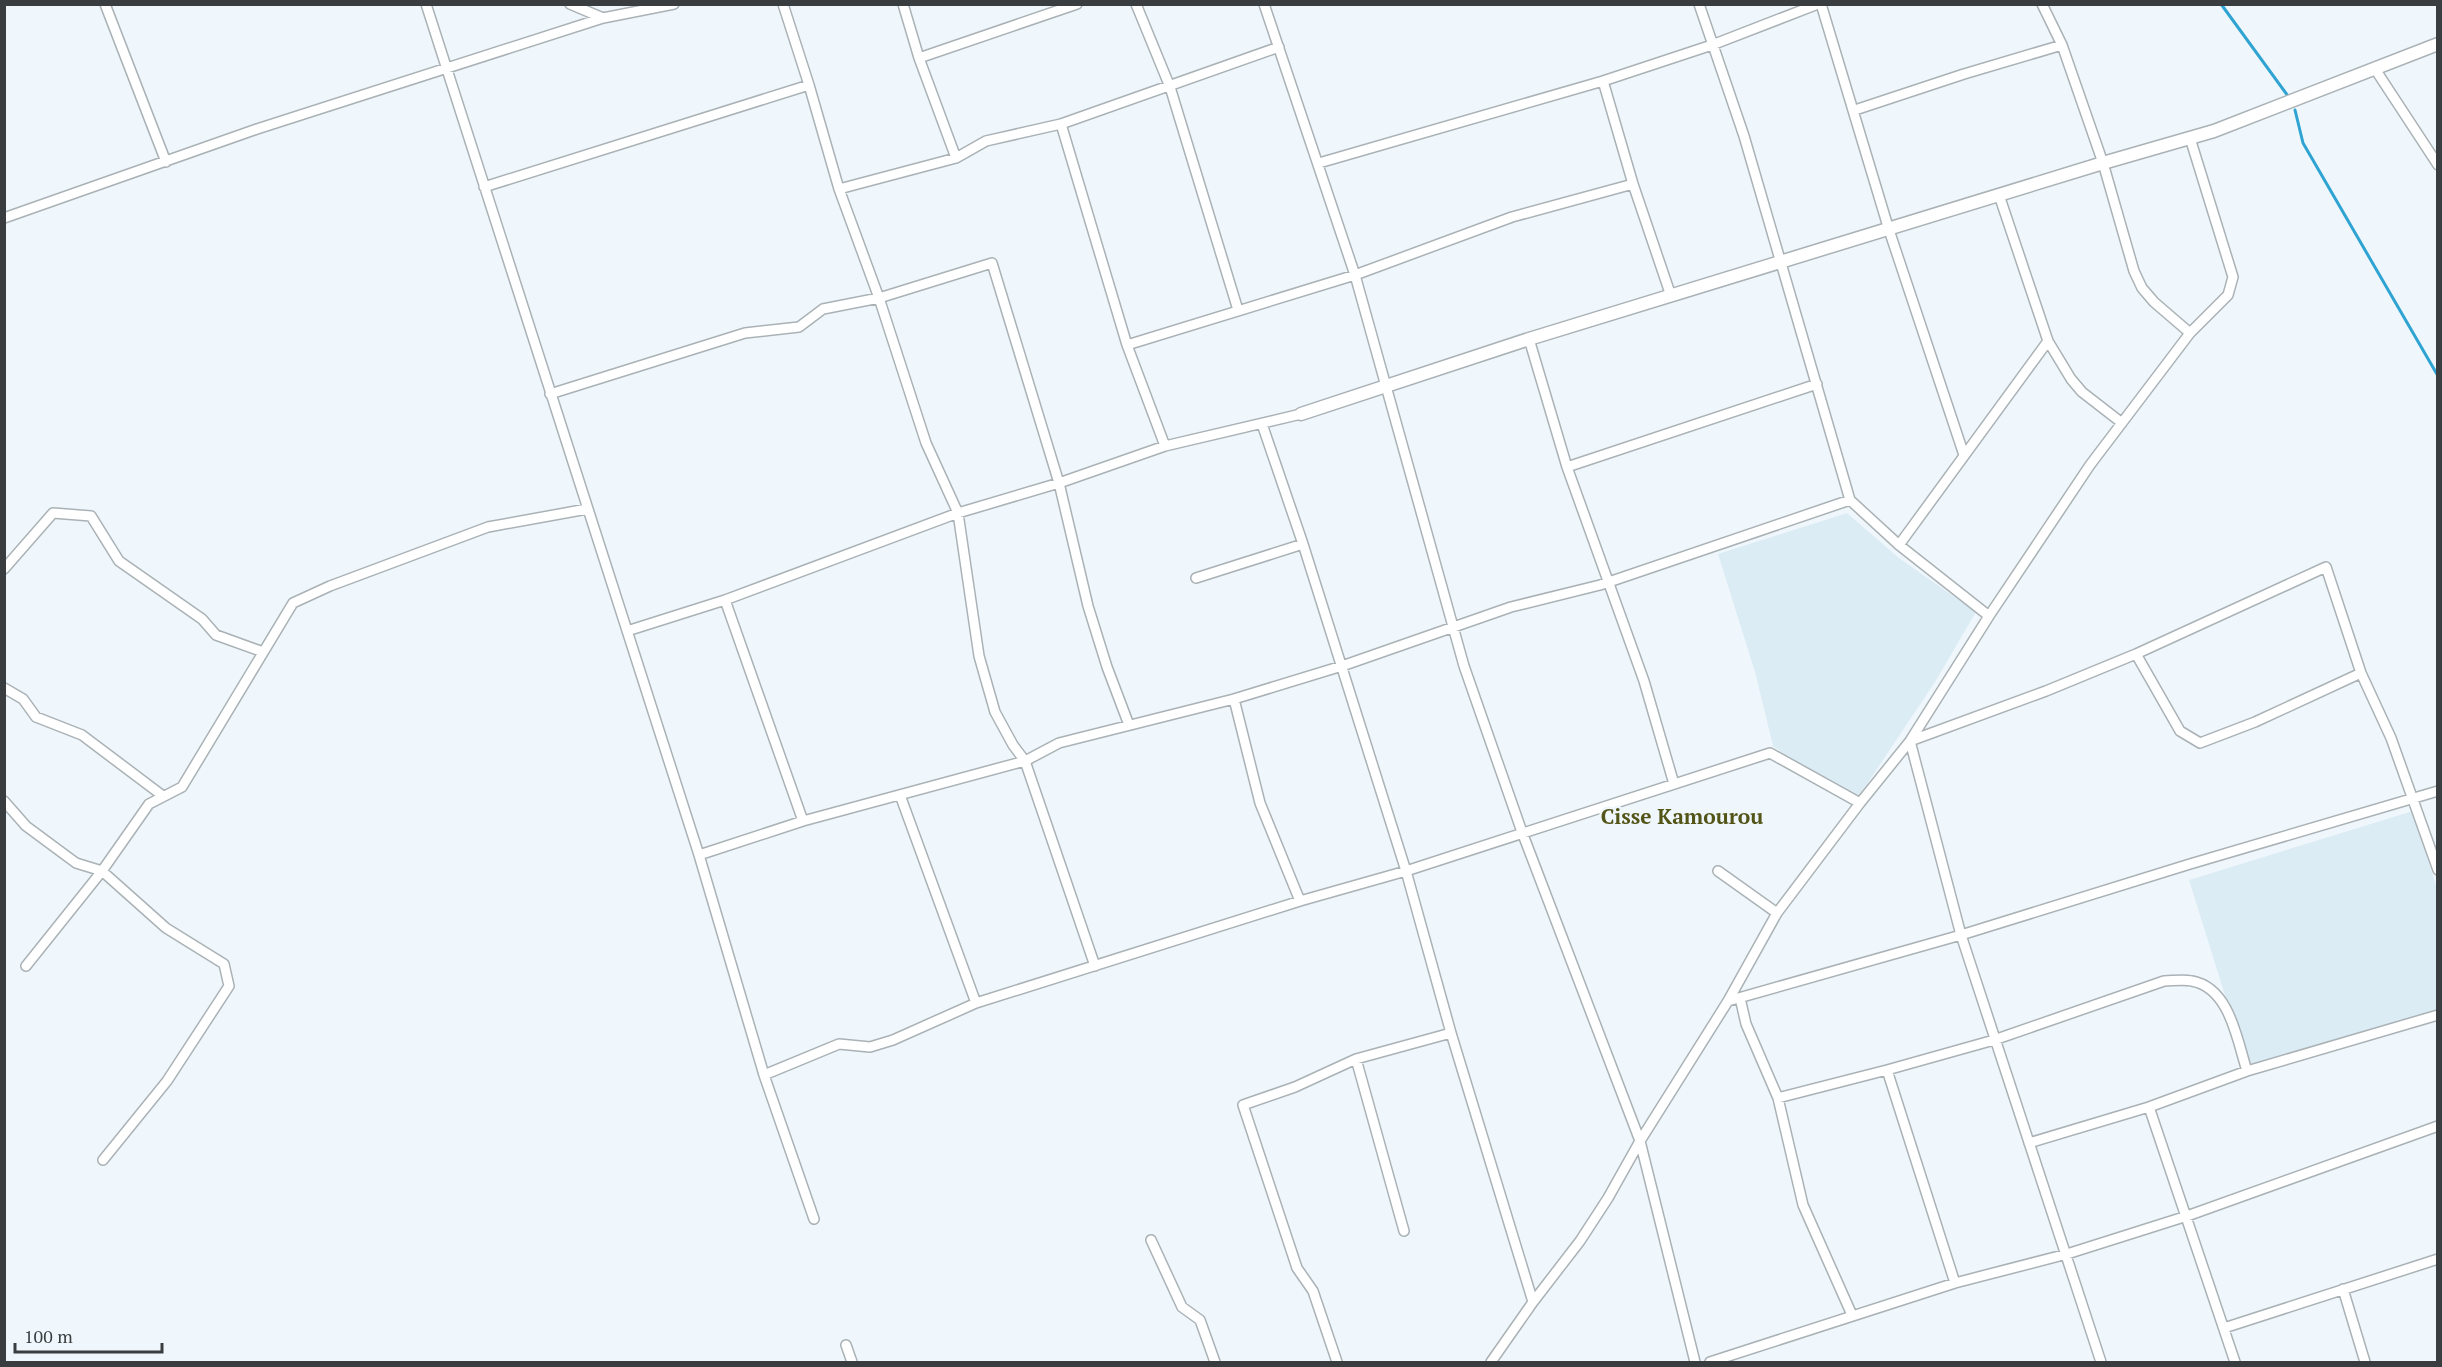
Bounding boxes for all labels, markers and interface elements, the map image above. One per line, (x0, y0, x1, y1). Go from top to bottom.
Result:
district label: Cisse Kamourou (1601, 802, 1763, 830)
scale bar (15, 1316, 162, 1354)
text: 100 m (24, 1324, 73, 1348)

